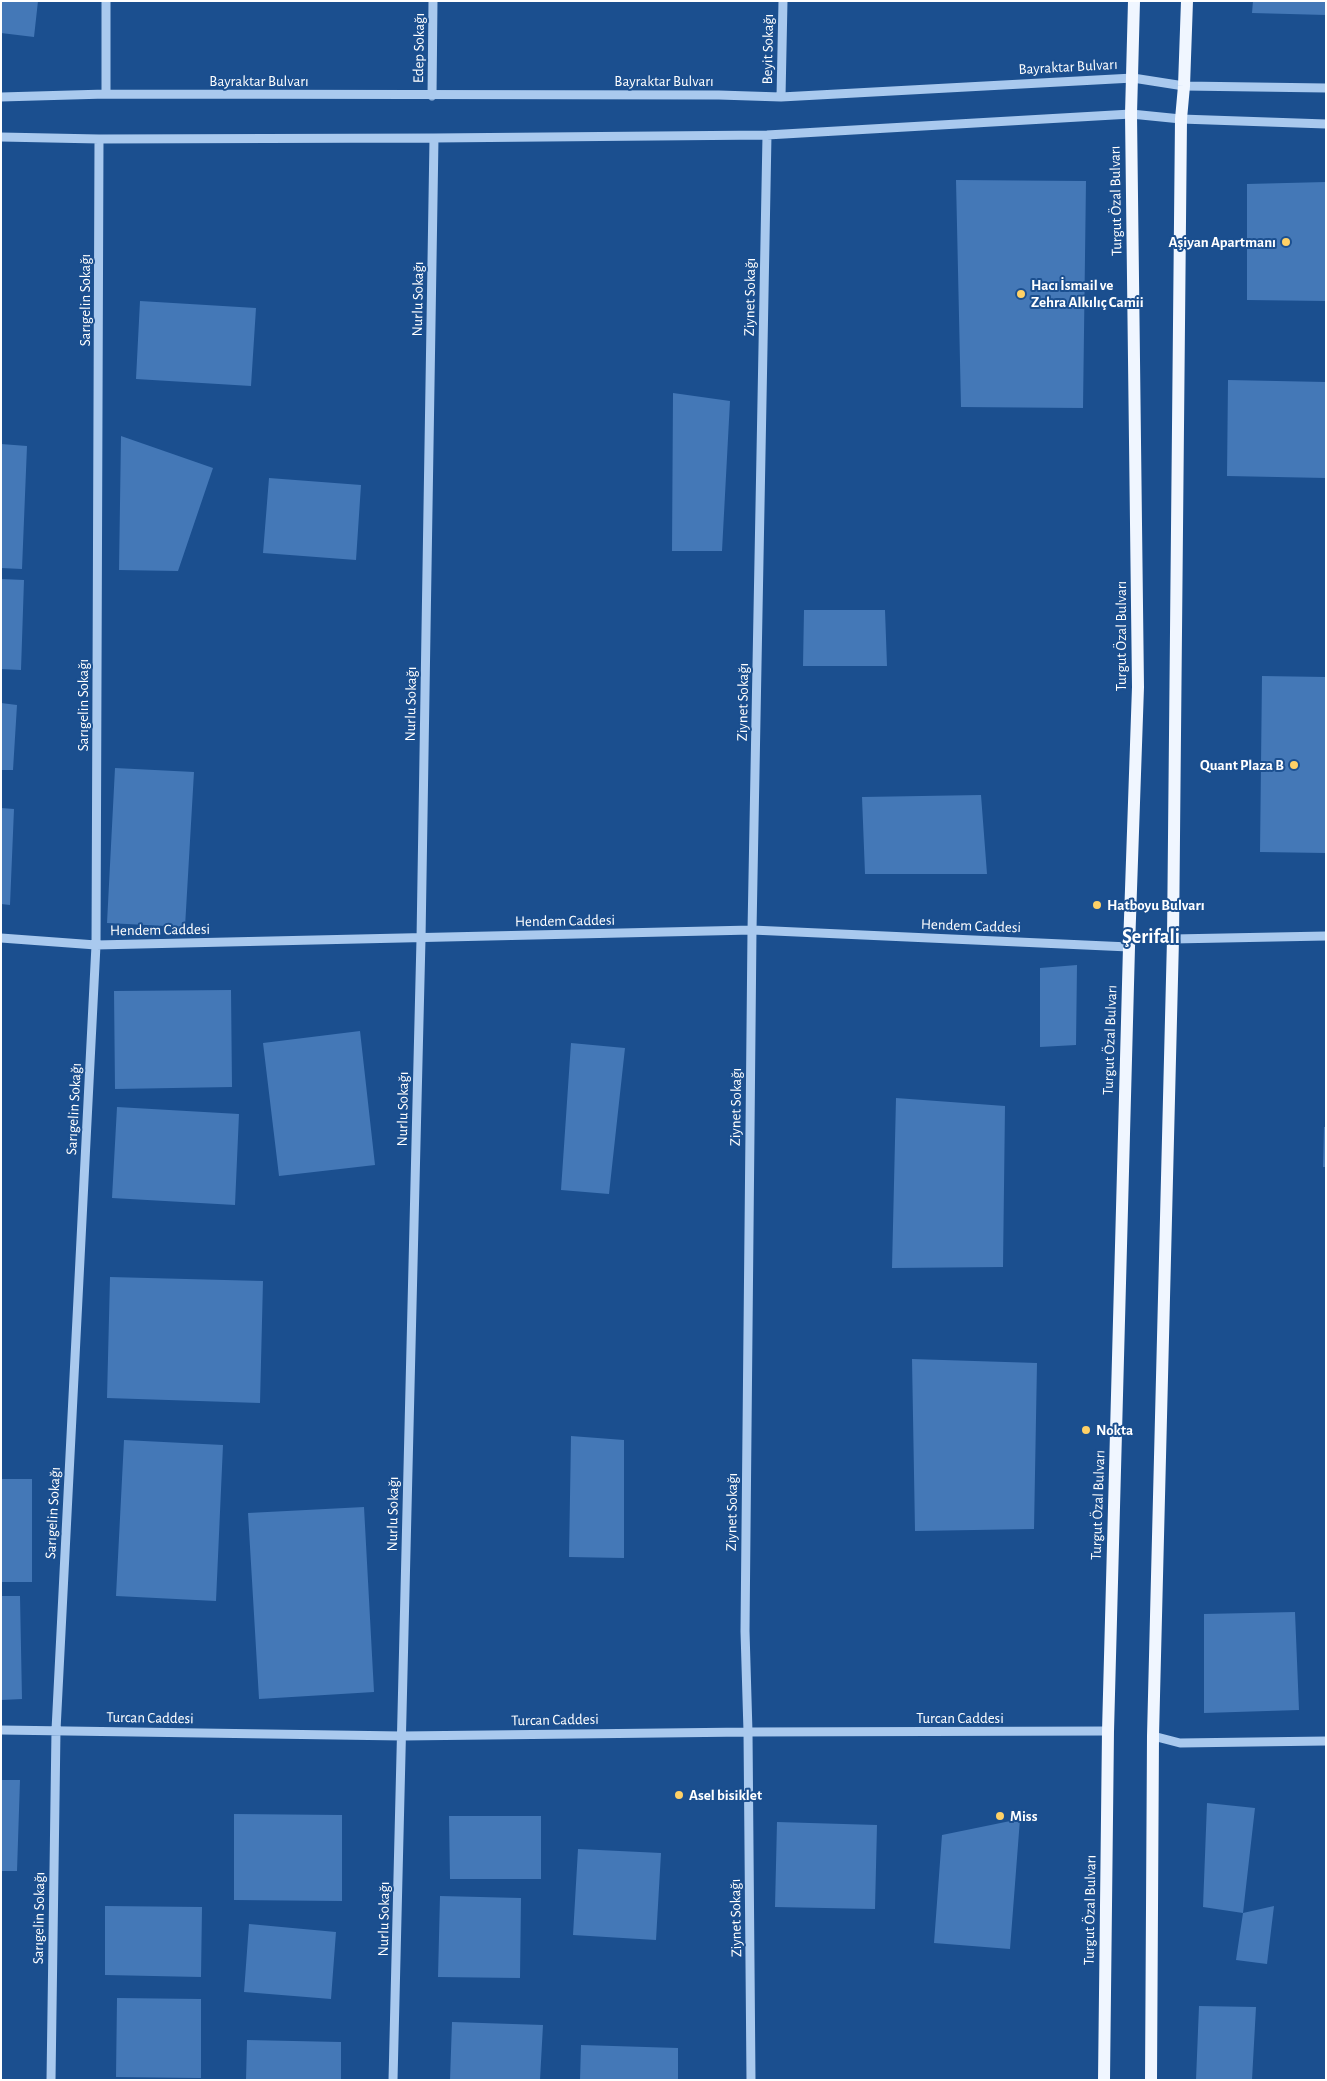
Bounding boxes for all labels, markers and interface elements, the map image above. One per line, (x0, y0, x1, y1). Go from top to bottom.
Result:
street label: Edep Sokağı (409, 13, 429, 83)
street label: Beyit Sokağı (758, 14, 778, 84)
street label: Bayraktar Bulvarı (1018, 55, 1118, 79)
street label: Bayraktar Bulvarı (209, 72, 309, 90)
street label: Bayraktar Bulvarı (614, 72, 714, 90)
street label: Turgut Özal Bulvarı (1106, 146, 1126, 256)
place label: Aşiyan Apartmanı (1168, 233, 1276, 251)
marker: Aşiyan Apartmanı (1280, 236, 1292, 248)
street label: Sarıgelin Sokağı (76, 254, 94, 346)
street label: Ziynet Sokağı (740, 258, 760, 336)
street label: Nurlu Sokağı (408, 261, 428, 337)
place label: Hacı İsmail ve Zehra Alkılıç Camii (1031, 276, 1144, 311)
marker: Hacı İsmail ve Zehra Alkılıç Camii (1015, 288, 1027, 300)
street label: Turgut Özal Bulvarı (1112, 581, 1130, 691)
street label: Sarıgelin Sokağı (74, 659, 92, 751)
street label: Ziynet Sokağı (733, 663, 753, 741)
street label: Nurlu Sokağı (401, 666, 421, 742)
place label: Quant Plaza B (1200, 756, 1284, 774)
marker: Quant Plaza B (1288, 759, 1300, 771)
place label: Hatboyu Bulvarı (1107, 896, 1205, 914)
marker: Hatboyu Bulvarı (1091, 899, 1103, 911)
street label: Hendem Caddesi (515, 911, 615, 931)
street label: Hendem Caddesi (921, 915, 1021, 937)
street label: Hendem Caddesi (110, 920, 210, 940)
district label: Şerifali (1122, 925, 1180, 949)
street label: Turgut Özal Bulvarı (1099, 985, 1121, 1095)
street label: Sarıgelin Sokağı (63, 1062, 85, 1156)
street label: Ziynet Sokağı (726, 1068, 746, 1146)
street label: Nurlu Sokağı (393, 1071, 413, 1147)
place label: Nokta (1096, 1421, 1133, 1439)
marker: Nokta (1080, 1424, 1092, 1436)
street label: Turgut Özal Bulvarı (1087, 1450, 1109, 1560)
street label: Sarıgelin Sokağı (42, 1466, 64, 1560)
street label: Ziynet Sokağı (722, 1473, 742, 1551)
street label: Nurlu Sokağı (383, 1476, 403, 1552)
street label: Turcan Caddesi (106, 1708, 194, 1728)
street label: Turcan Caddesi (916, 1709, 1004, 1727)
street label: Turcan Caddesi (511, 1710, 599, 1730)
place label: Asel bisiklet (689, 1786, 762, 1804)
marker: Asel bisiklet (673, 1789, 685, 1801)
place label: Miss (1010, 1807, 1037, 1825)
marker: Miss (994, 1810, 1006, 1822)
street label: Turgut Özal Bulvarı (1080, 1855, 1100, 1965)
street label: Sarıgelin Sokağı (29, 1872, 49, 1964)
street label: Ziynet Sokağı (726, 1879, 746, 1957)
street label: Nurlu Sokağı (374, 1881, 394, 1957)

